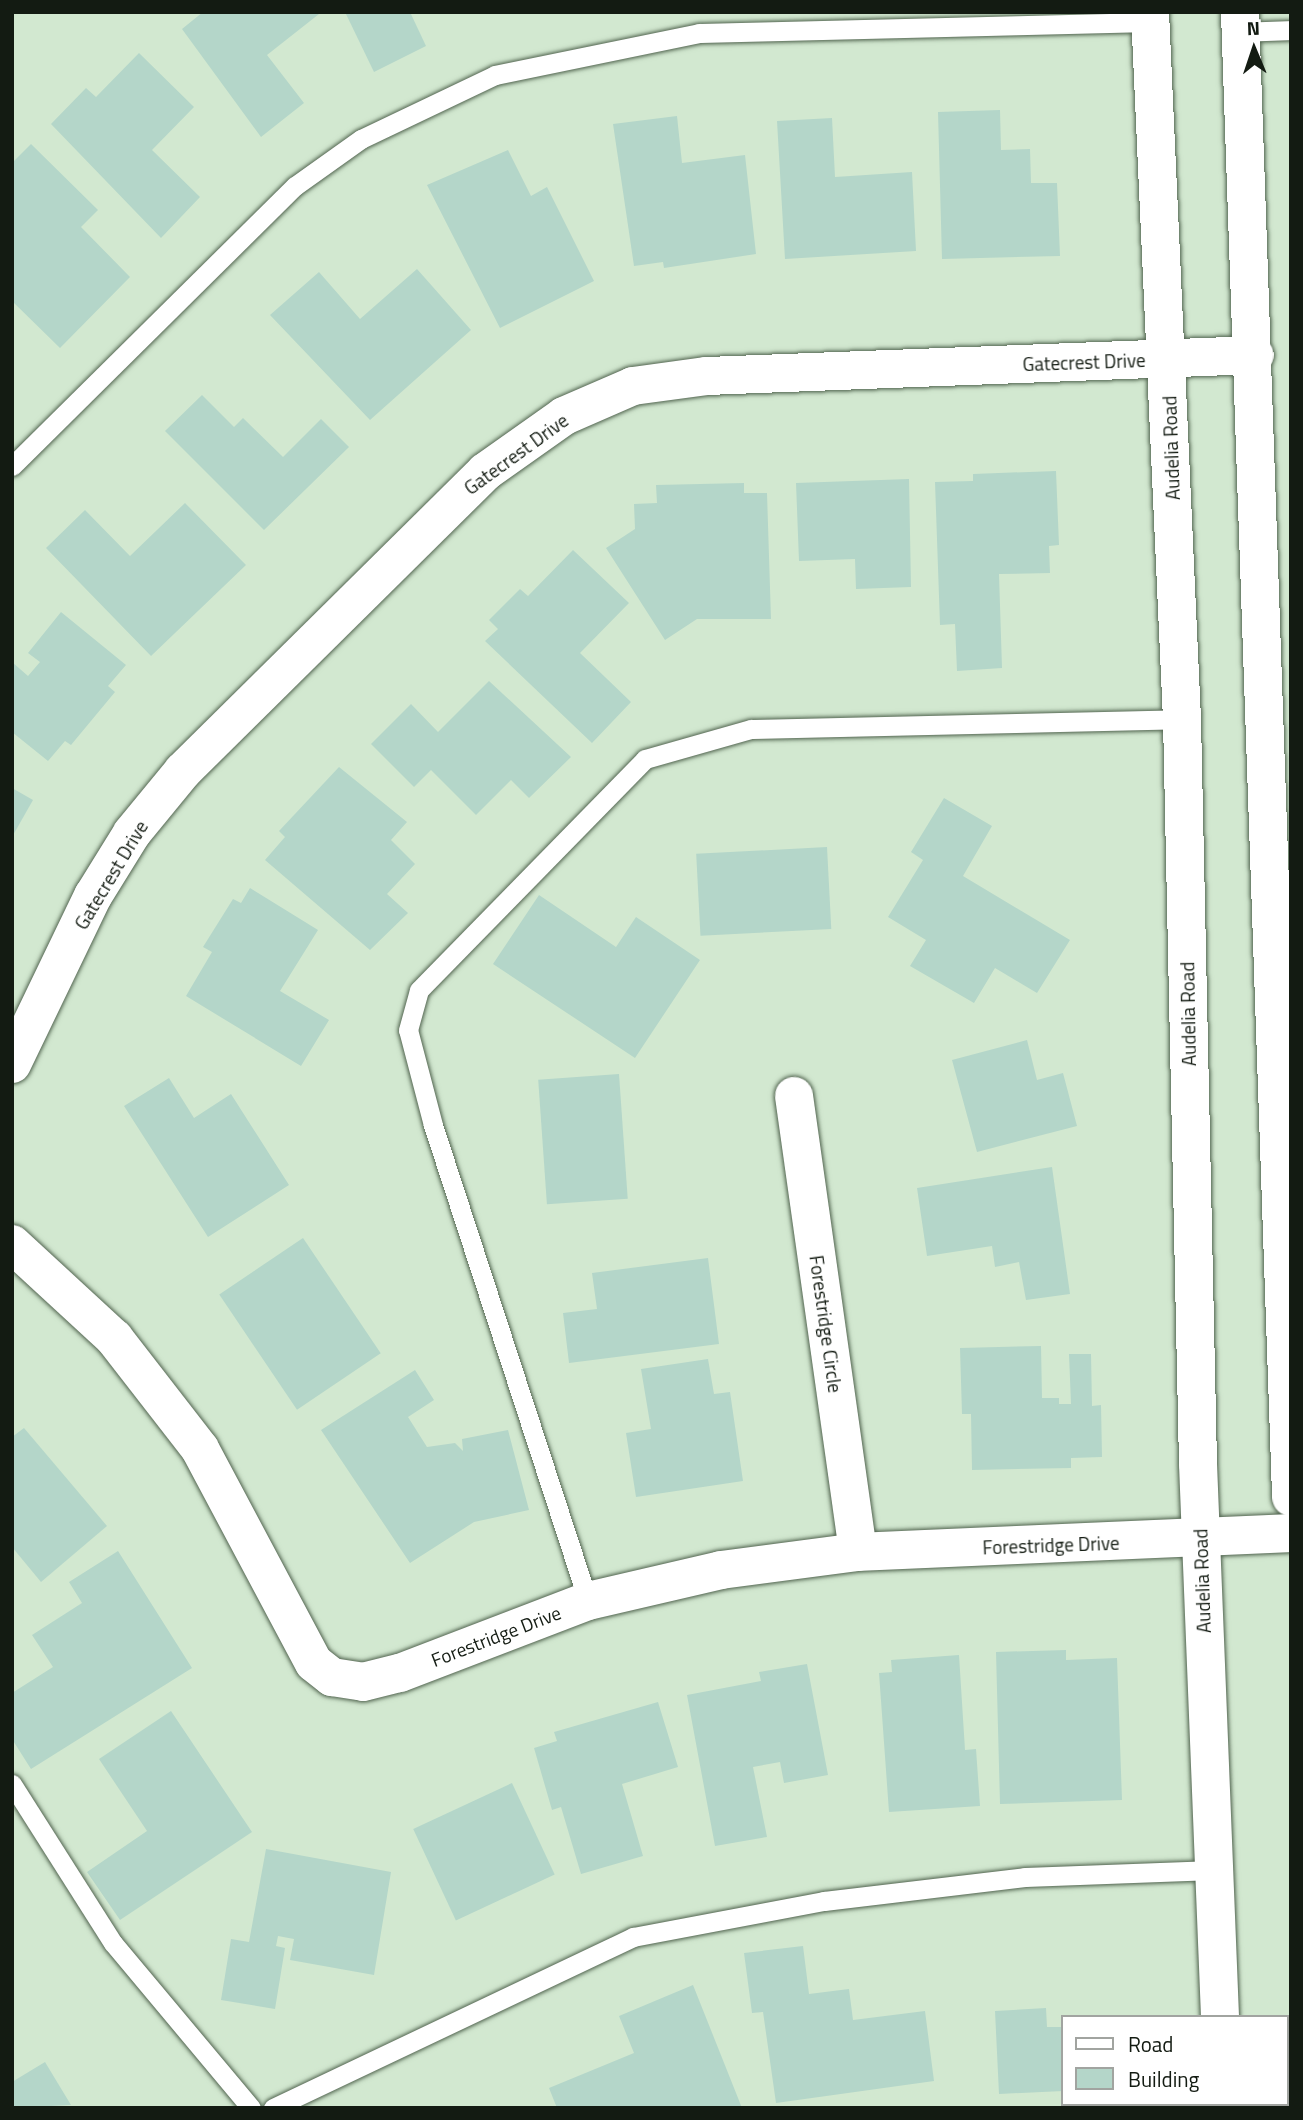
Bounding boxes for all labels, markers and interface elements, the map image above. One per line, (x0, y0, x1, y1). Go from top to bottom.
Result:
text: N (1246, 13, 1260, 42)
north arrow (1219, 14, 1289, 84)
street label: Gatecrest Drive (1022, 348, 1146, 376)
street label: Audelia Road (1158, 395, 1184, 501)
street label: Gatecrest Drive (460, 409, 572, 499)
street label: Gatecrest Drive (70, 816, 152, 934)
street label: Audelia Road (1176, 962, 1200, 1066)
street label: Forestridge Circle (805, 1254, 847, 1394)
street label: Audelia Road (1189, 1528, 1215, 1634)
street label: Forestridge Drive (982, 1531, 1120, 1559)
street label: Forestridge Drive (428, 1601, 564, 1671)
legend (1062, 2015, 1289, 2106)
text: Road (1128, 2028, 1173, 2060)
text: Building (1128, 2063, 1199, 2095)

